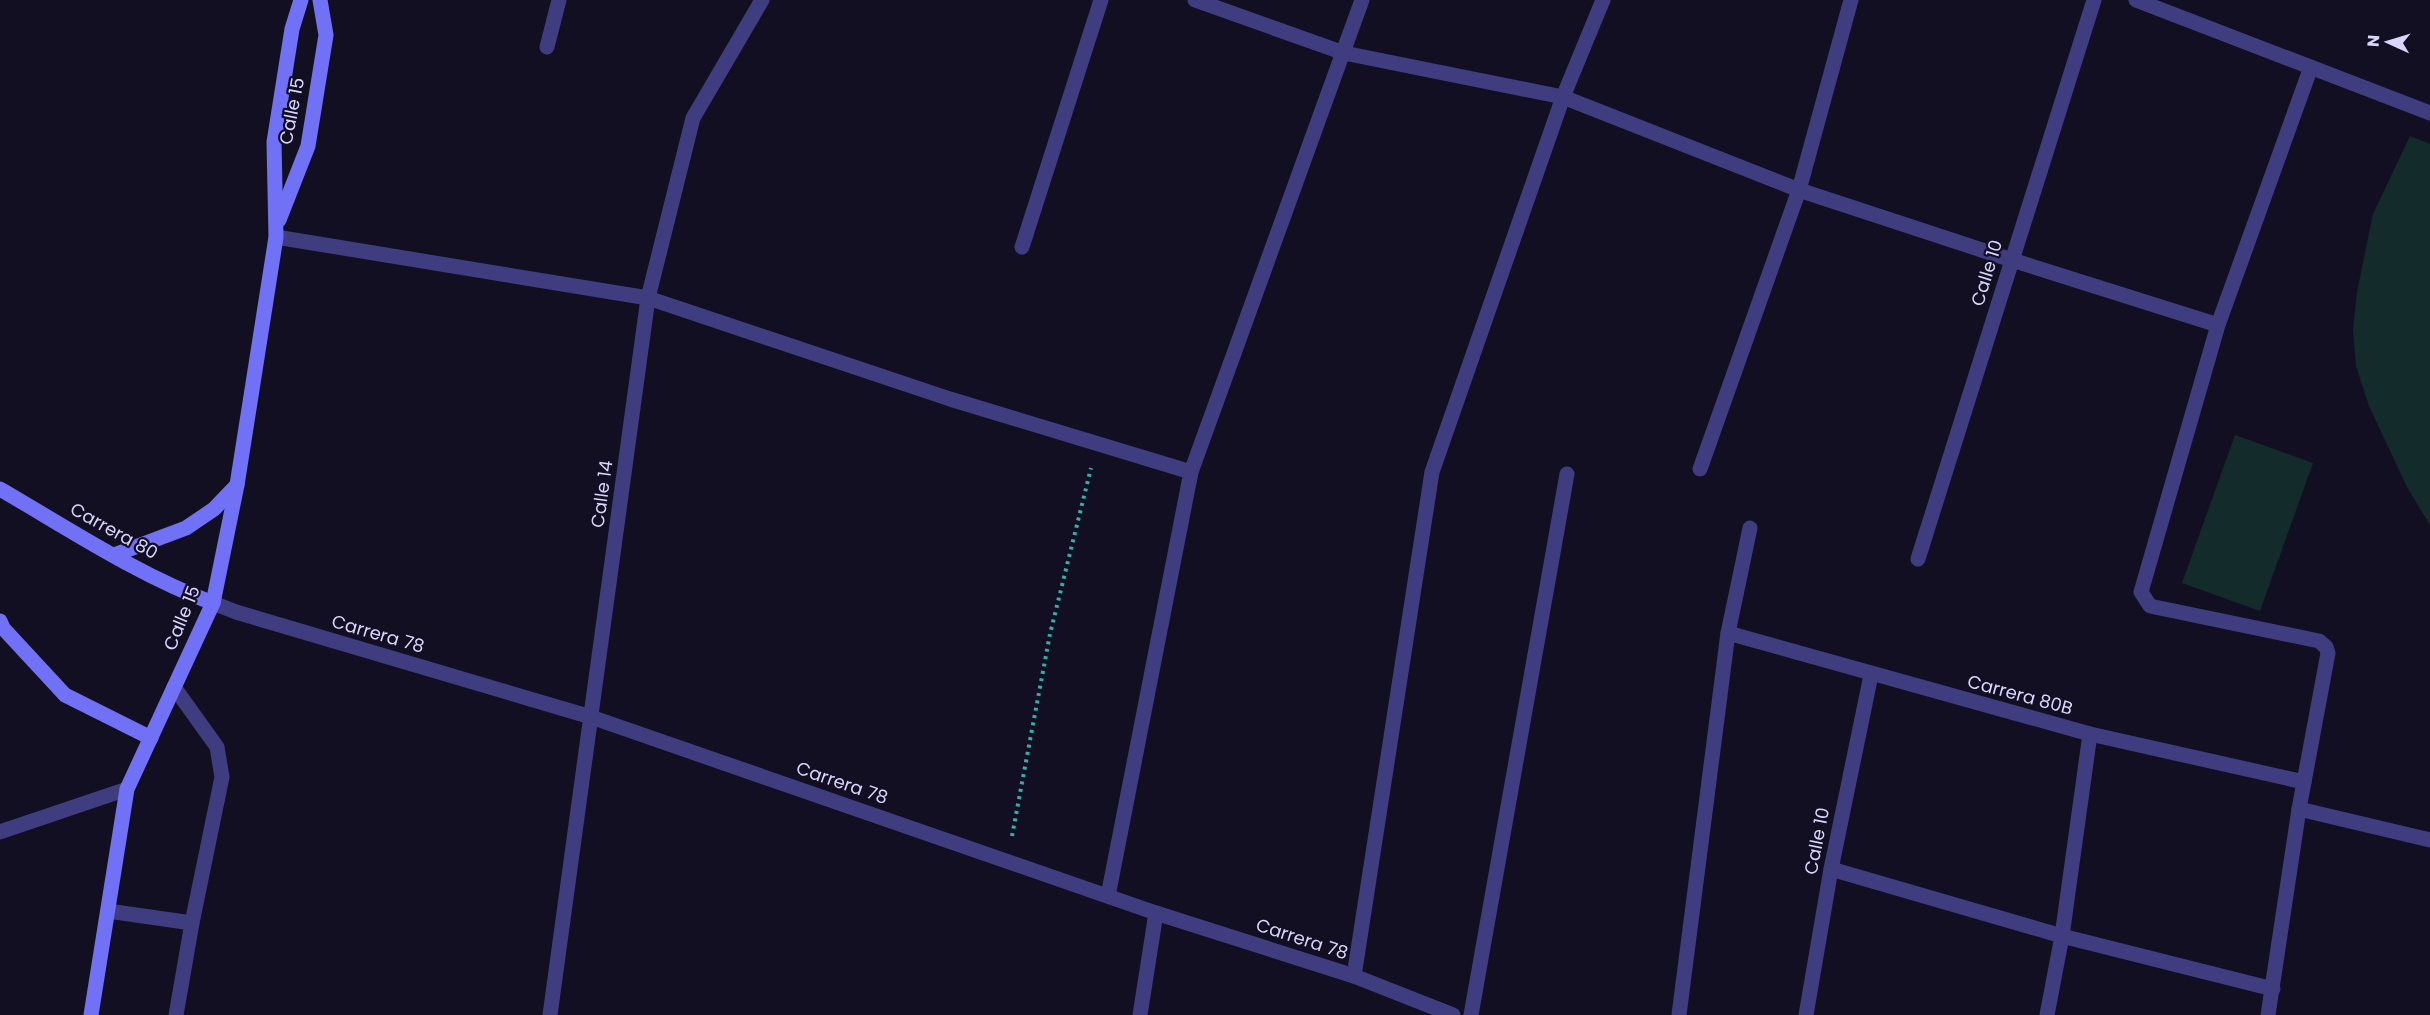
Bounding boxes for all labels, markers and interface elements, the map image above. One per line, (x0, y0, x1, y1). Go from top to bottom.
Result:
north arrow (2358, 12, 2418, 72)
text: N (2362, 34, 2385, 48)
street label: Calle 15 (273, 75, 310, 147)
street label: Calle 10 (1965, 237, 2008, 309)
street label: Calle 14 (584, 459, 619, 529)
street label: Carrera 80 (66, 496, 163, 565)
street label: Calle 15 (157, 582, 206, 654)
street label: Carrera 78 (329, 608, 427, 659)
street label: Carrera 80B (1965, 668, 2076, 721)
street label: Carrera 78 (793, 755, 891, 810)
street label: Calle 10 (1798, 805, 1835, 877)
street label: Carrera 78 (1253, 912, 1351, 965)

